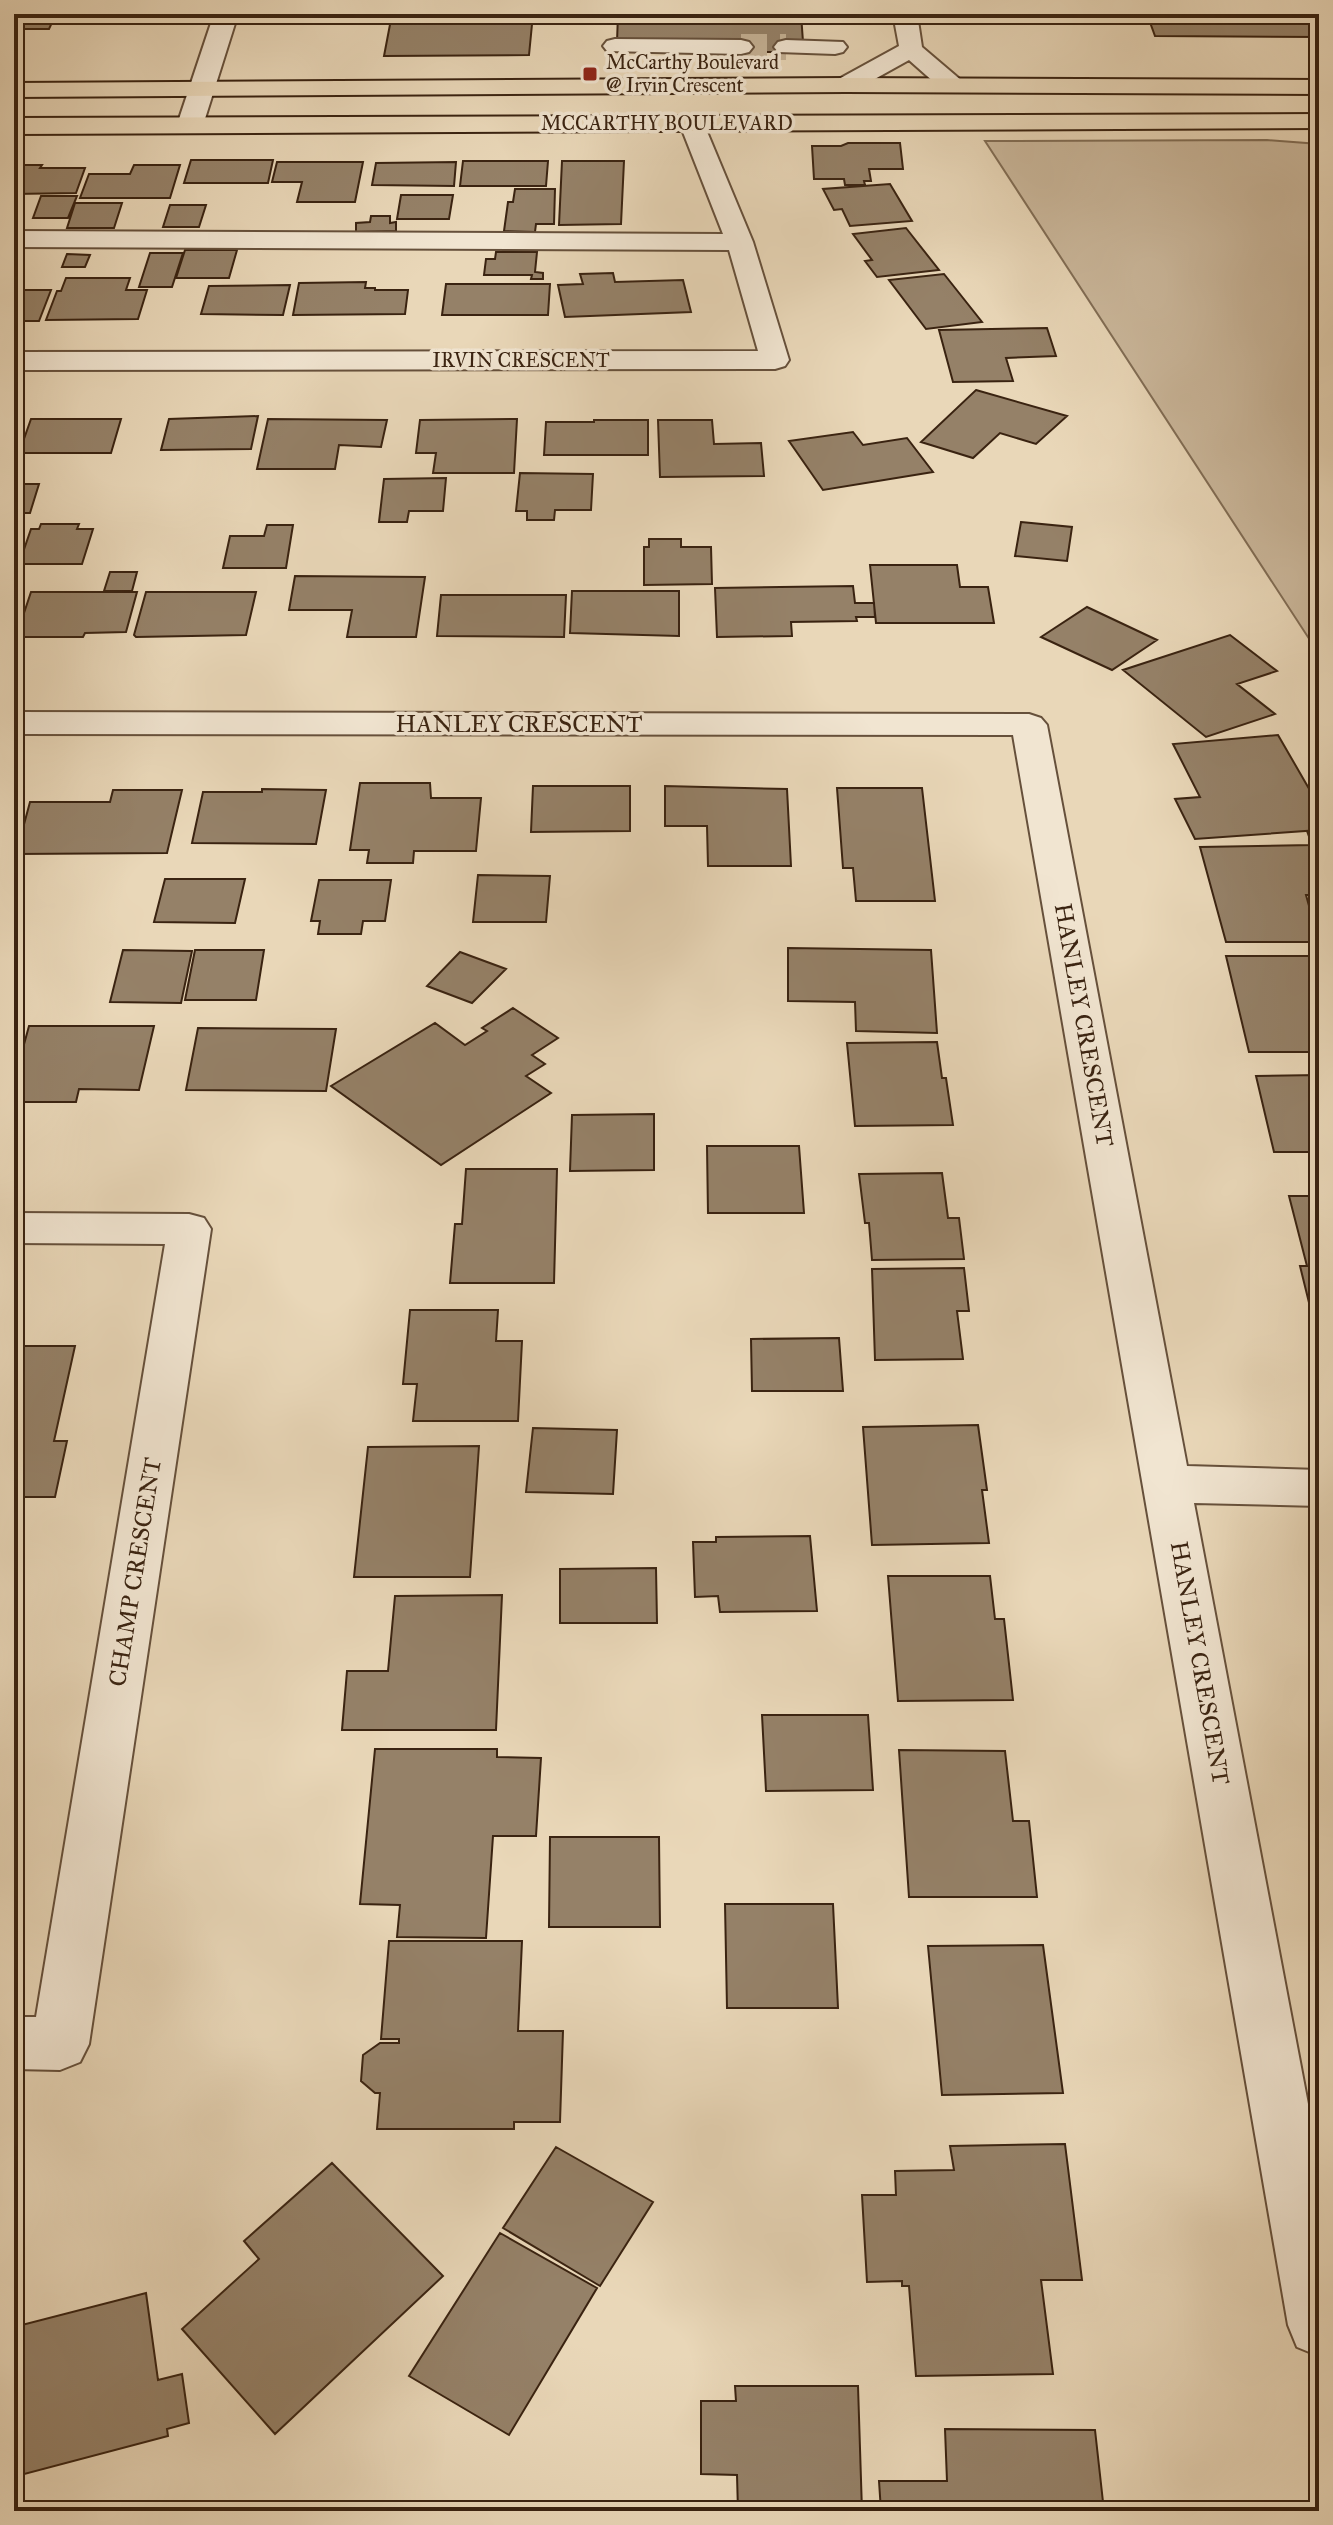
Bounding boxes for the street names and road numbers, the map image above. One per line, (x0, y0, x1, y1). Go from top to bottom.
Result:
street label: MCCARTHY BOULEVARD (541, 111, 793, 135)
street label: IRVIN CRESCENT (432, 348, 610, 372)
street label: HANLEY CRESCENT (395, 709, 643, 739)
street label: HANLEY CRESCENT (1048, 901, 1120, 1149)
street label: CHAMP CRESCENT (102, 1455, 168, 1689)
street label: HANLEY CRESCENT (1164, 1539, 1236, 1787)

